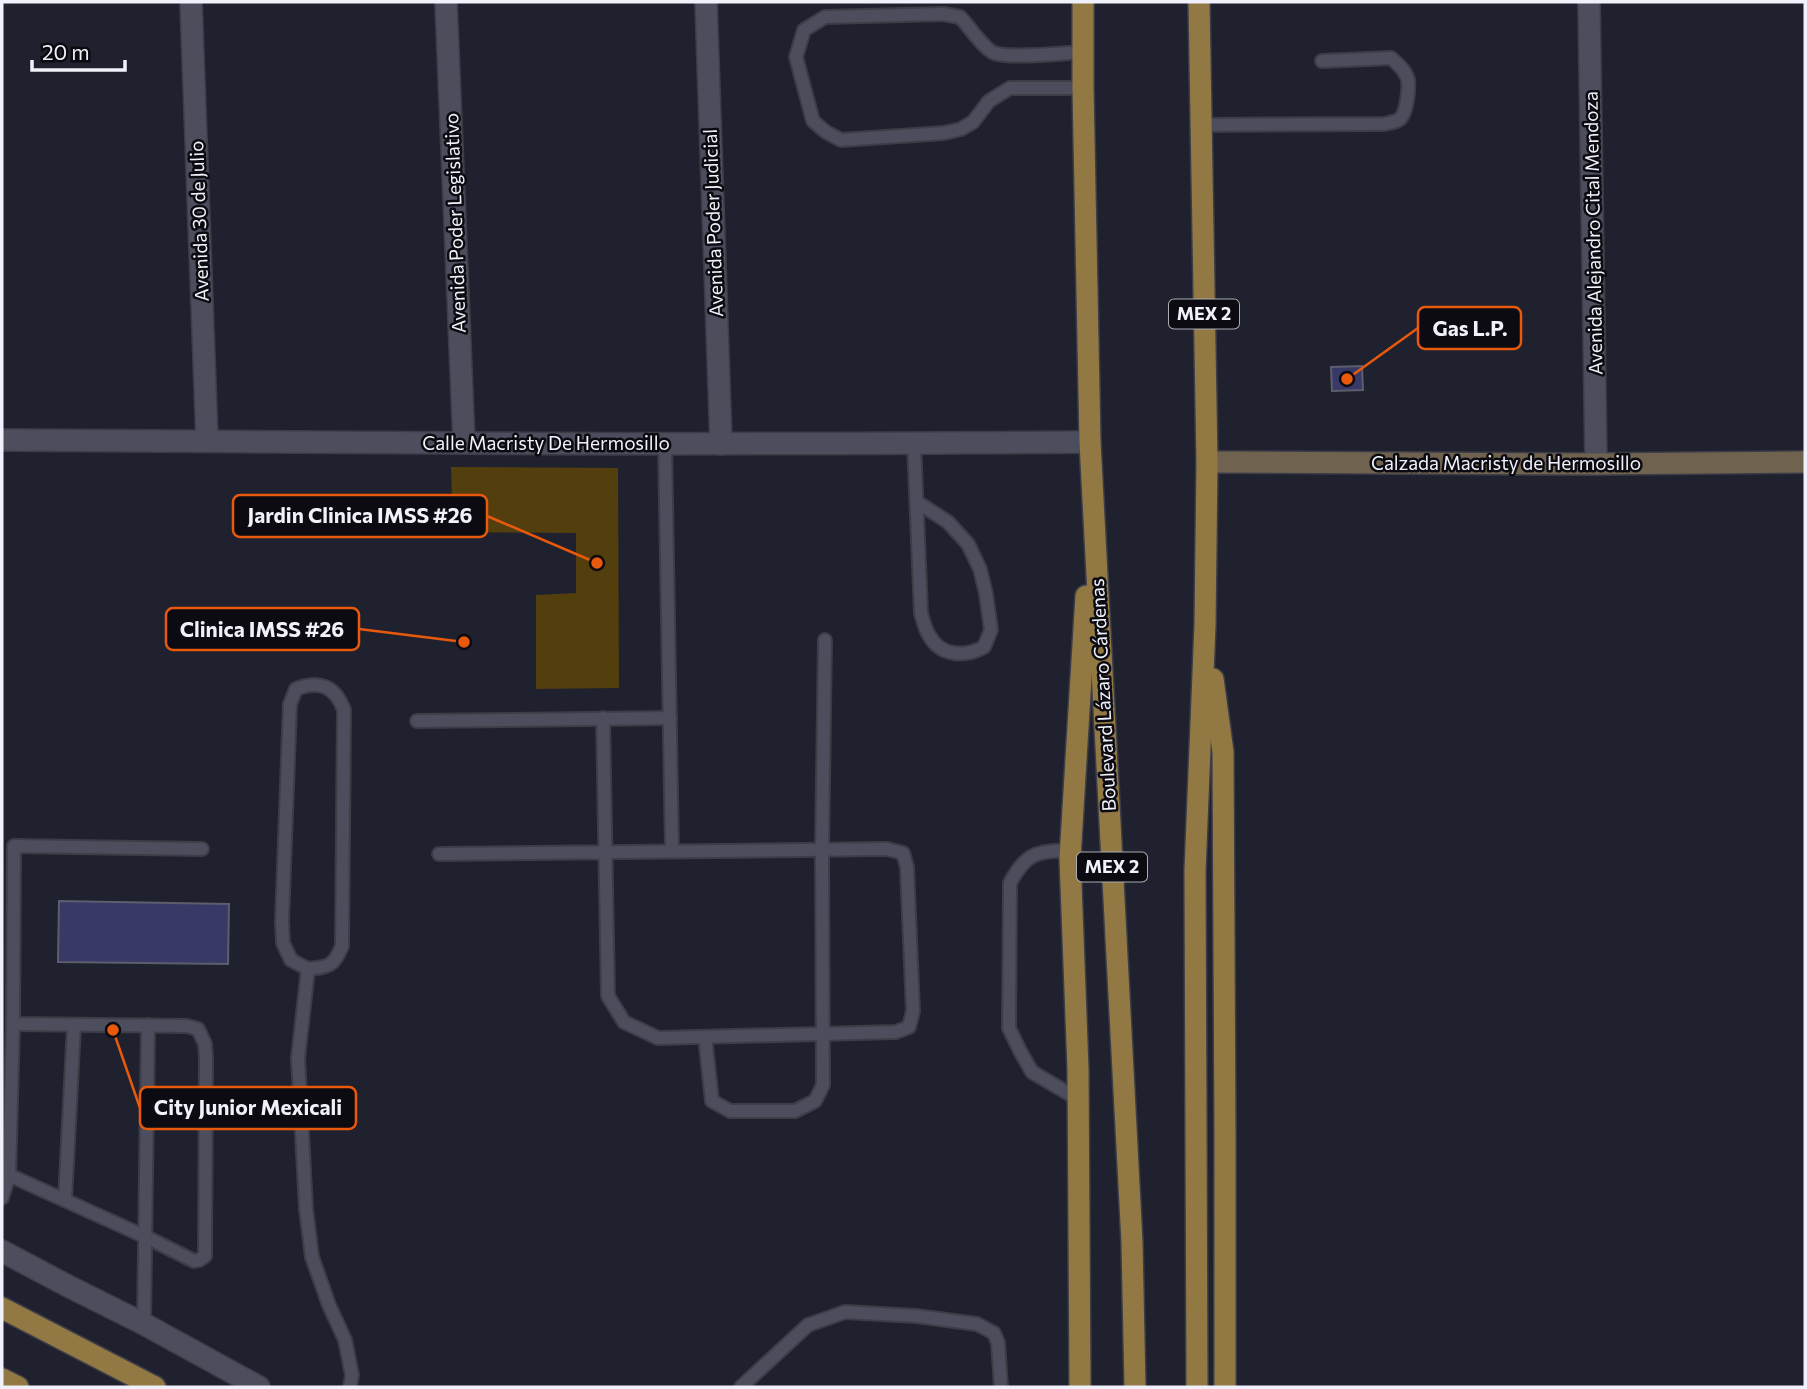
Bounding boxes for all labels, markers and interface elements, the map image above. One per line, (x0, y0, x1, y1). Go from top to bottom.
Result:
scale bar (32, 28, 124, 72)
text: 20 m (42, 39, 90, 64)
street label: Avenida Alejandro Cital Mendoza (1579, 91, 1606, 375)
street label: Avenida Poder Legislativo (439, 113, 470, 333)
street label: Avenida Poder Judicial (698, 129, 727, 318)
street label: Avenida 30 de Julio (184, 140, 213, 302)
road number: MEX 2 (1169, 300, 1239, 328)
callout: Gas L.P. (1418, 307, 1521, 349)
text: Gas L.P. (1432, 315, 1508, 340)
street label: Calle Macristy De Hermosillo (422, 431, 670, 454)
street label: Calzada Macristy de Hermosillo (1371, 451, 1641, 474)
callout: Jardin Clinica IMSS #26 (233, 495, 487, 537)
text: Jardin Clinica IMSS #26 (247, 502, 473, 527)
street label: Boulevard Lázaro Cárdenas (1085, 578, 1120, 812)
callout: Clinica IMSS #26 (166, 608, 359, 650)
text: Clinica IMSS #26 (180, 616, 344, 641)
road number: MEX 2 (1077, 852, 1147, 882)
callout: City Junior Mexicali (140, 1087, 356, 1129)
text: City Junior Mexicali (154, 1094, 342, 1119)

